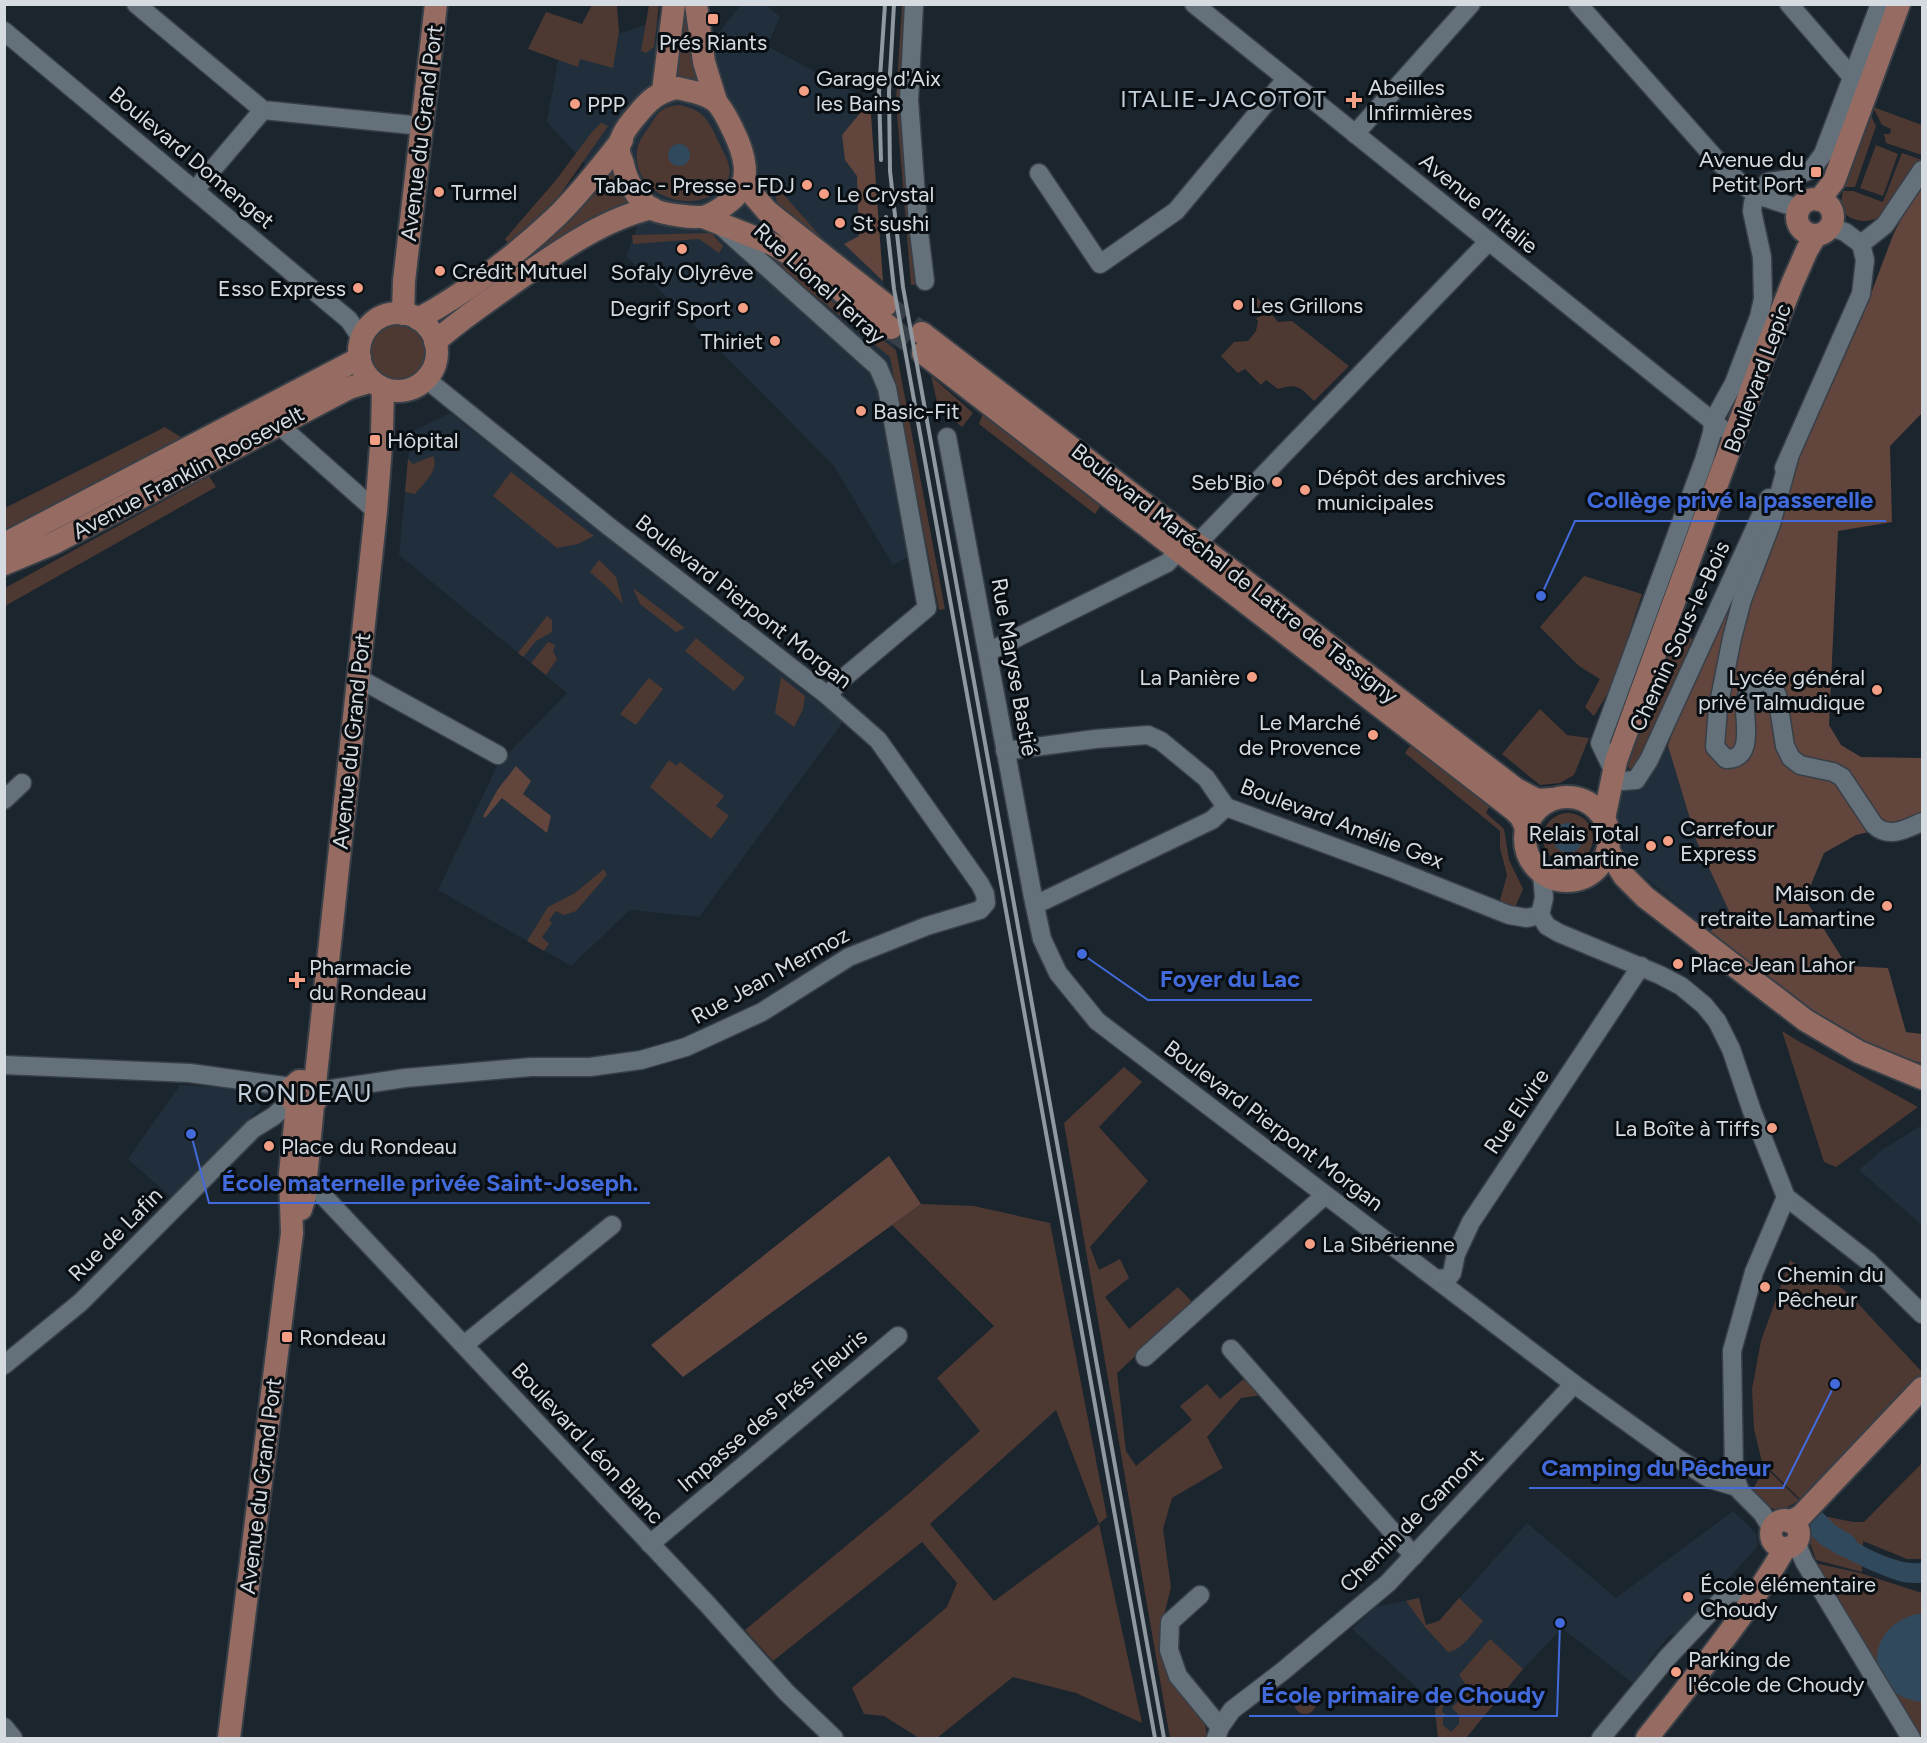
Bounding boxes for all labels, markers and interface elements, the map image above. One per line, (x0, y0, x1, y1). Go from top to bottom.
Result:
marker: Prés Riants (706, 12, 720, 26)
street label: Avenue du Grand Port (395, 23, 448, 243)
place label: Prés Riants (659, 29, 767, 56)
place label: Garage d'Aix les Bains (816, 65, 941, 117)
place label: Abeilles Infirmières (1368, 74, 1472, 126)
street label: Boulevard Domenget (104, 80, 280, 234)
marker: Garage d'Aix les Bains (797, 84, 811, 98)
district label: ITALIE-JACOTOT (1120, 84, 1328, 113)
place label: PPP (587, 91, 625, 118)
marker: Abeilles Infirmières (1345, 91, 1363, 109)
marker: PPP (568, 97, 582, 111)
place label: Avenue du Petit Port (1699, 146, 1804, 198)
street label: Avenue d'Italie (1414, 147, 1543, 259)
marker: Avenue du Petit Port (1809, 165, 1823, 179)
place label: Tabac - Presse - FDJ (594, 172, 795, 199)
marker: Tabac - Presse - FDJ (800, 178, 814, 192)
place label: Turmel (451, 179, 517, 206)
place label: Le Crystal (836, 181, 934, 208)
marker: Turmel (432, 185, 446, 199)
marker: Le Crystal (817, 187, 831, 201)
place label: St sushi (852, 210, 929, 237)
marker: St sushi (833, 216, 847, 230)
street label: Rue Lionel Terray (748, 217, 891, 350)
marker: Sofaly Olyrêve (675, 242, 689, 256)
place label: Crédit Mutuel (452, 258, 587, 285)
place label: Sofaly Olyrêve (610, 259, 754, 286)
marker: Crédit Mutuel (433, 264, 447, 278)
place label: Esso Express (218, 275, 346, 302)
marker: Esso Express (351, 281, 365, 295)
place label: Les Grillons (1250, 292, 1363, 319)
place label: Degrif Sport (610, 295, 731, 322)
marker: Les Grillons (1231, 298, 1245, 312)
street label: Boulevard Lepic (1718, 300, 1797, 456)
marker: Degrif Sport (736, 301, 750, 315)
place label: Thiriet (701, 328, 763, 355)
marker: Thiriet (768, 334, 782, 348)
place label: Basic-Fit (873, 398, 959, 425)
street label: Avenue Franklin Roosevelt (68, 400, 309, 545)
marker: Basic-Fit (854, 404, 868, 418)
place label: Hôpital (387, 427, 459, 454)
marker: Hôpital (368, 433, 382, 447)
street label: Boulevard Maréchal de Lattre de Tassigny (1066, 437, 1404, 710)
place label: Dépôt des archives municipales (1317, 464, 1506, 516)
place label: Seb'Bio (1191, 469, 1265, 496)
marker: Seb'Bio (1270, 475, 1284, 489)
callout: Collège privé la passerelle (1575, 479, 1886, 521)
marker: Dépôt des archives municipales (1298, 483, 1312, 497)
text: Collège privé la passerelle (1587, 485, 1873, 514)
street label: Boulevard Pierpont Morgan (630, 508, 857, 694)
street label: Chemin Sous-le-Bois (1623, 537, 1735, 736)
street label: Rue Maryse Bastié (986, 576, 1043, 758)
street label: Avenue du Grand Port (327, 632, 376, 851)
place label: La Panière (1139, 664, 1240, 691)
place label: Lycée général privé Talmudique (1698, 664, 1865, 716)
marker: La Panière (1245, 670, 1259, 684)
marker: Lycée général privé Talmudique (1870, 683, 1884, 697)
place label: Le Marché de Provence (1239, 709, 1361, 761)
marker: Le Marché de Provence (1366, 728, 1380, 742)
street label: Boulevard Amélie Gex (1236, 772, 1448, 875)
place label: Carrefour Express (1680, 815, 1775, 867)
place label: Relais Total Lamartine (1528, 820, 1639, 872)
marker: Carrefour Express (1661, 834, 1675, 848)
marker: Relais Total Lamartine (1644, 839, 1658, 853)
place label: Maison de retraite Lamartine (1700, 880, 1875, 932)
marker: Maison de retraite Lamartine (1880, 899, 1894, 913)
street label: Rue Jean Mermoz (687, 921, 854, 1030)
place label: Place Jean Lahor (1690, 951, 1856, 978)
place label: Pharmacie du Rondeau (309, 954, 427, 1006)
marker: Place Jean Lahor (1671, 957, 1685, 971)
callout: Foyer du Lac (1148, 958, 1312, 1000)
text: Foyer du Lac (1160, 964, 1300, 993)
marker: Pharmacie du Rondeau (290, 973, 304, 987)
street label: Boulevard Pierpont Morgan (1159, 1034, 1389, 1217)
street label: Rue Elvire (1478, 1063, 1555, 1159)
district label: RONDEAU (237, 1077, 373, 1109)
place label: La Boîte à Tiffs (1615, 1115, 1760, 1142)
marker: La Boîte à Tiffs (1765, 1121, 1779, 1135)
place label: Place du Rondeau (281, 1133, 457, 1160)
marker: Place du Rondeau (262, 1139, 276, 1153)
callout: École maternelle privée Saint-Joseph. (209, 1161, 650, 1203)
text: École maternelle privée Saint-Joseph. (222, 1168, 638, 1197)
street label: Rue de Lafin (63, 1182, 168, 1287)
place label: La Sibérienne (1322, 1231, 1455, 1258)
marker: La Sibérienne (1303, 1237, 1317, 1251)
place label: Chemin du Pêcheur (1777, 1261, 1884, 1313)
marker: Chemin du Pêcheur (1758, 1280, 1772, 1294)
street label: Impasse des Prés Fleuris (672, 1323, 873, 1498)
place label: Rondeau (299, 1324, 386, 1351)
marker: Rondeau (280, 1330, 294, 1344)
street label: Boulevard Léon Blanc (506, 1357, 669, 1530)
street label: Avenue du Grand Port (234, 1376, 287, 1596)
street label: Chemin de Gamont (1334, 1443, 1489, 1598)
callout: Camping du Pêcheur (1529, 1446, 1783, 1488)
text: Camping du Pêcheur (1541, 1453, 1771, 1482)
place label: École élémentaire Choudy (1700, 1571, 1876, 1623)
marker: École élémentaire Choudy (1681, 1590, 1695, 1604)
place label: Parking de l'école de Choudy (1688, 1646, 1865, 1698)
marker: Parking de l'école de Choudy (1669, 1665, 1683, 1679)
callout: École primaire de Choudy (1249, 1674, 1557, 1716)
text: École primaire de Choudy (1261, 1680, 1545, 1709)

